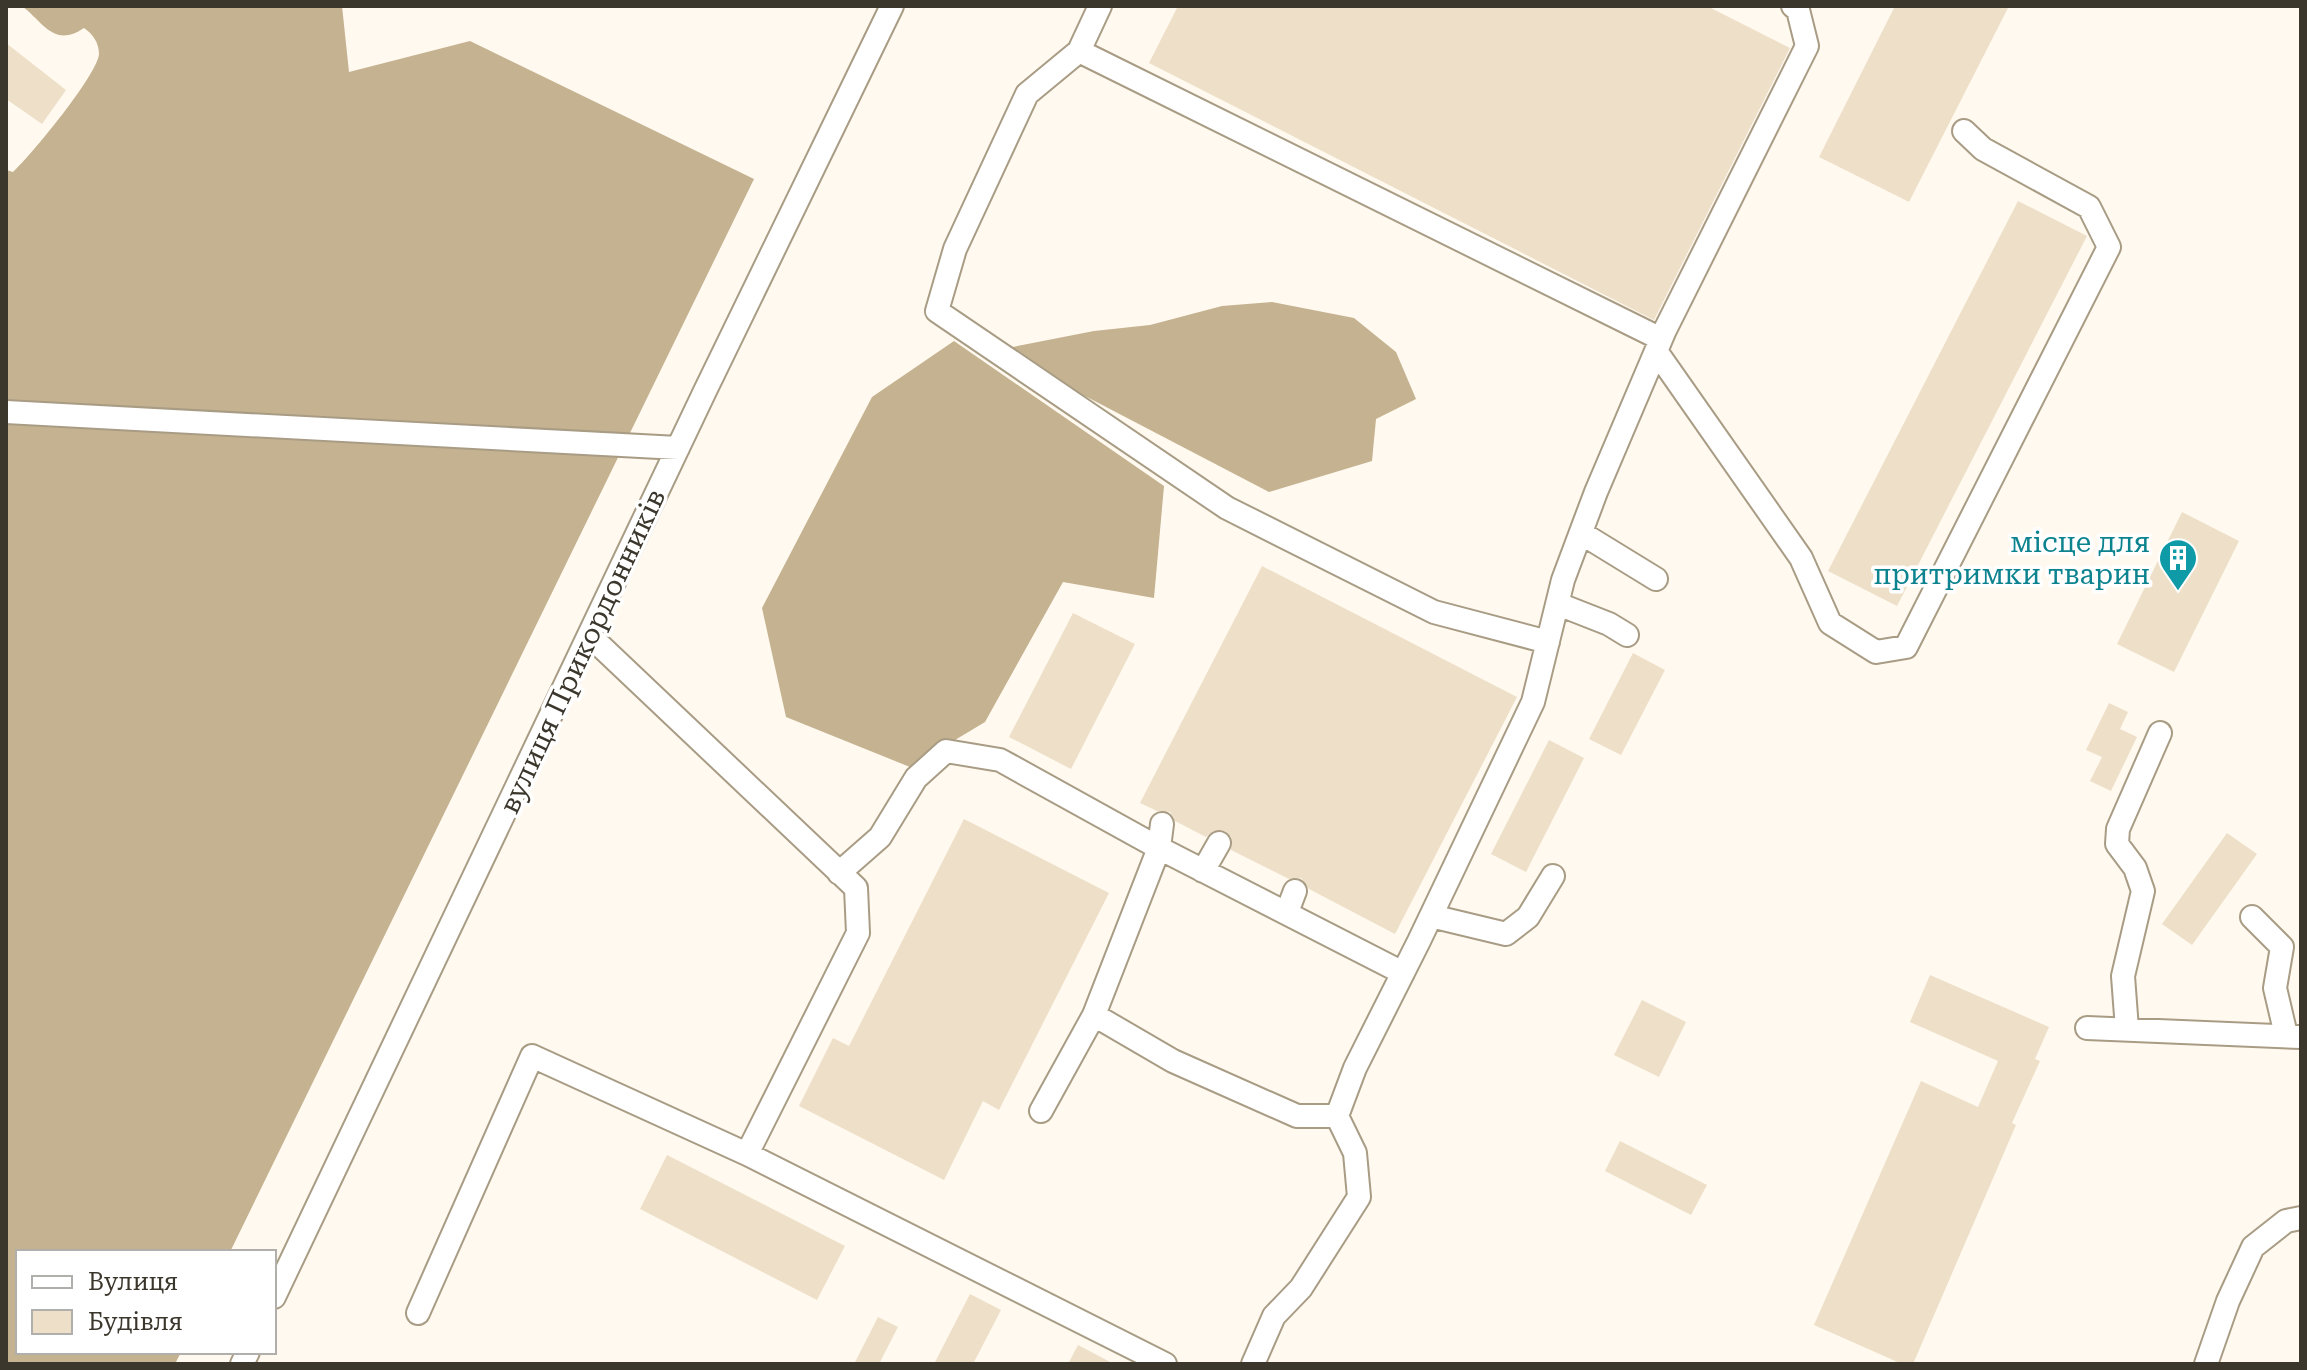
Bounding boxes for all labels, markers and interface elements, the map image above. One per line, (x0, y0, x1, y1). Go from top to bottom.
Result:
street label: вулиця Прикордонників (493, 484, 672, 819)
place label: місце для притримки тварин (1874, 526, 2150, 591)
building icon: місце для притримки тварин (2157, 537, 2199, 592)
legend (16, 1250, 276, 1354)
text: Вулиця (88, 1268, 178, 1296)
text: Будівля (88, 1308, 183, 1336)

